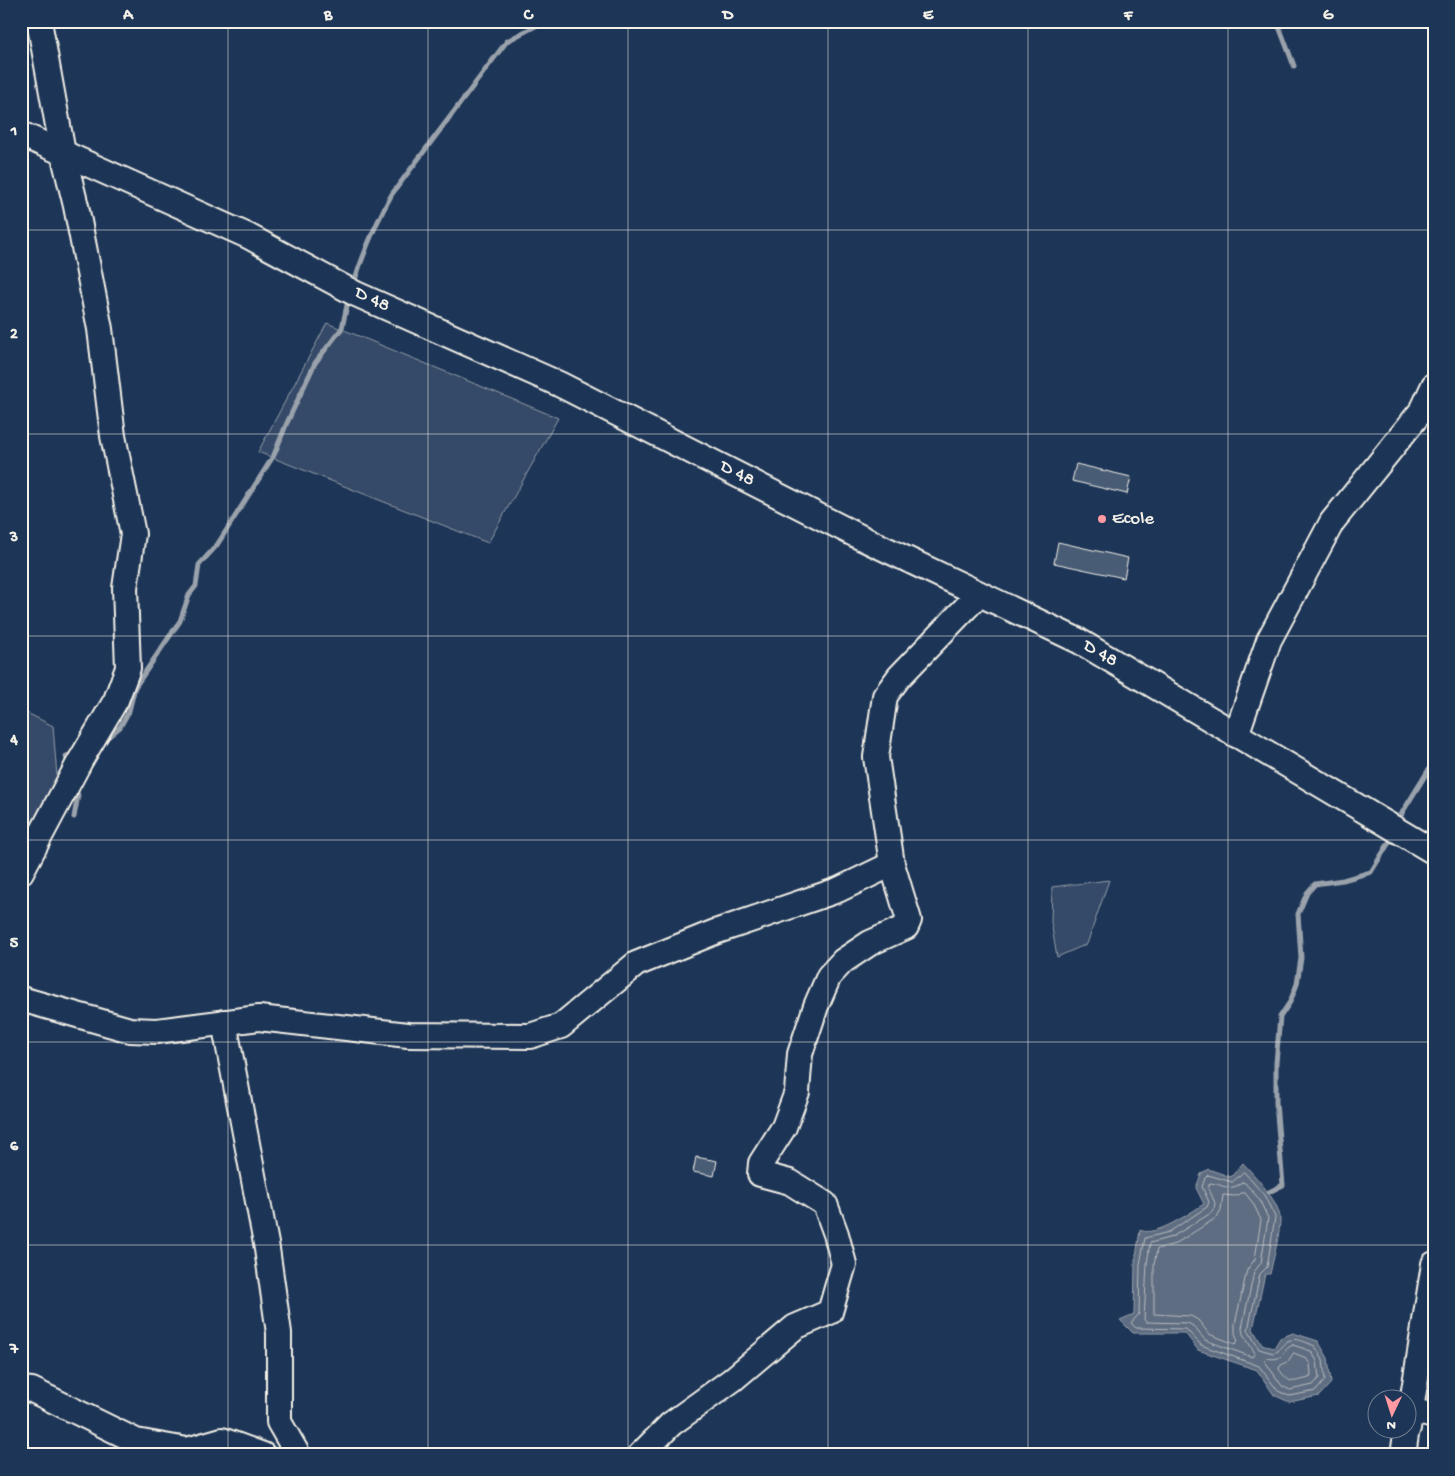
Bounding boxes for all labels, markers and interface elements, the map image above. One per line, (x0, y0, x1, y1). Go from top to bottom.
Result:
text: A (122, 7, 134, 26)
text: B (323, 7, 333, 26)
text: C (523, 7, 534, 26)
text: D (721, 7, 734, 26)
text: E (923, 7, 934, 26)
text: F (1123, 7, 1134, 26)
text: G (1323, 7, 1334, 26)
text: 1 (10, 123, 17, 142)
street label: D 48 (349, 281, 393, 318)
text: 2 (10, 326, 18, 345)
street label: D 48 (714, 455, 758, 492)
place label: Ecole (1112, 508, 1154, 531)
marker: Ecole (1096, 513, 1108, 525)
text: 3 (9, 529, 18, 548)
street label: D 48 (1077, 634, 1121, 673)
text: 4 (9, 732, 18, 751)
text: 5 (10, 935, 19, 954)
text: 6 (10, 1138, 19, 1157)
text: 7 (9, 1341, 19, 1360)
north arrow (1368, 1388, 1418, 1438)
text: N (1386, 1416, 1396, 1433)

